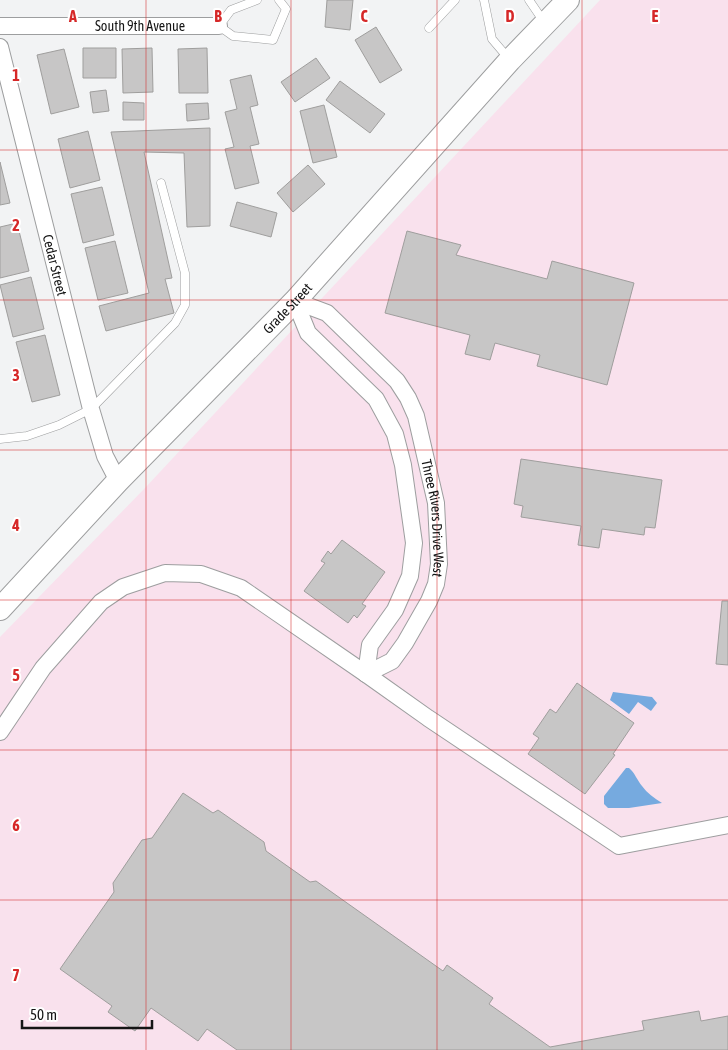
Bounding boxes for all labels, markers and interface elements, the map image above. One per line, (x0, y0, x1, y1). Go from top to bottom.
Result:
text: A (68, 7, 77, 25)
text: B (214, 7, 222, 25)
text: C (360, 7, 368, 25)
text: D (506, 7, 515, 25)
text: E (652, 7, 659, 25)
street label: South 9th Avenue (95, 18, 185, 34)
text: 1 (12, 66, 20, 84)
text: 2 (12, 216, 20, 234)
street label: Cedar Street (39, 233, 70, 298)
street label: Grade Street (260, 280, 315, 337)
text: 3 (12, 366, 20, 384)
street label: Three Rivers Drive West (418, 458, 447, 578)
text: 4 (11, 516, 20, 534)
text: 5 (12, 666, 20, 684)
text: 6 (12, 816, 20, 834)
text: 7 (12, 966, 20, 984)
scale bar (22, 998, 152, 1030)
text: 50 m (30, 1006, 57, 1023)

